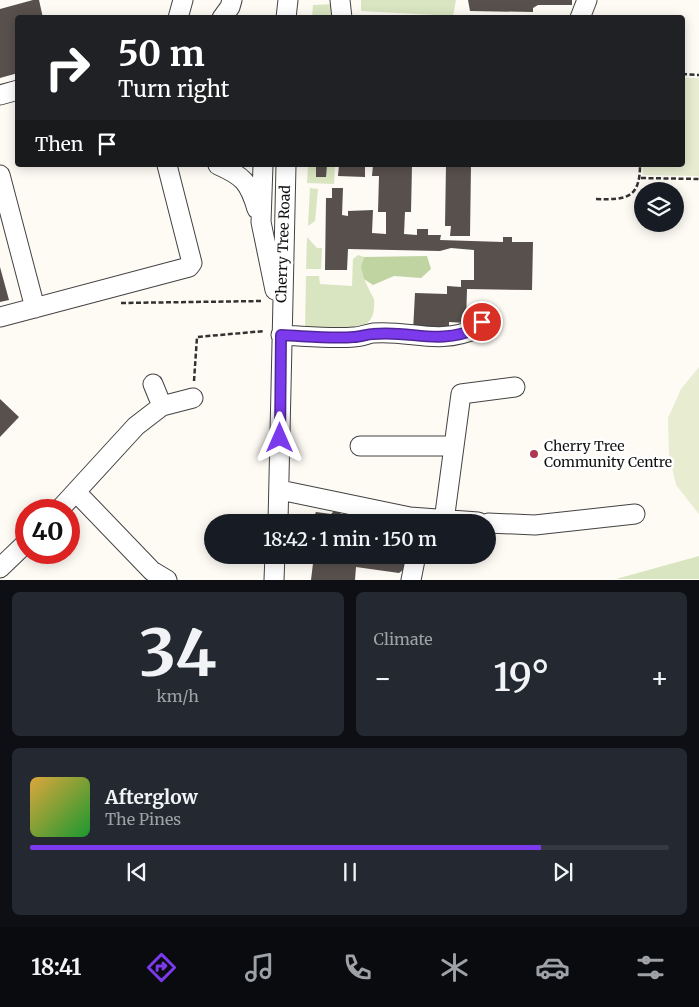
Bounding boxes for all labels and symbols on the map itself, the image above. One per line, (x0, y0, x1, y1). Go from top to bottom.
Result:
street label: Cherry Tree Road (272, 184, 294, 303)
pin (461, 301, 503, 343)
position arrow (253, 411, 305, 463)
place label: Cherry Tree Community Centre (544, 437, 672, 471)
marker: Cherry Tree Community Centre (528, 448, 540, 460)
speed limit sign: 40 (15, 499, 80, 564)

